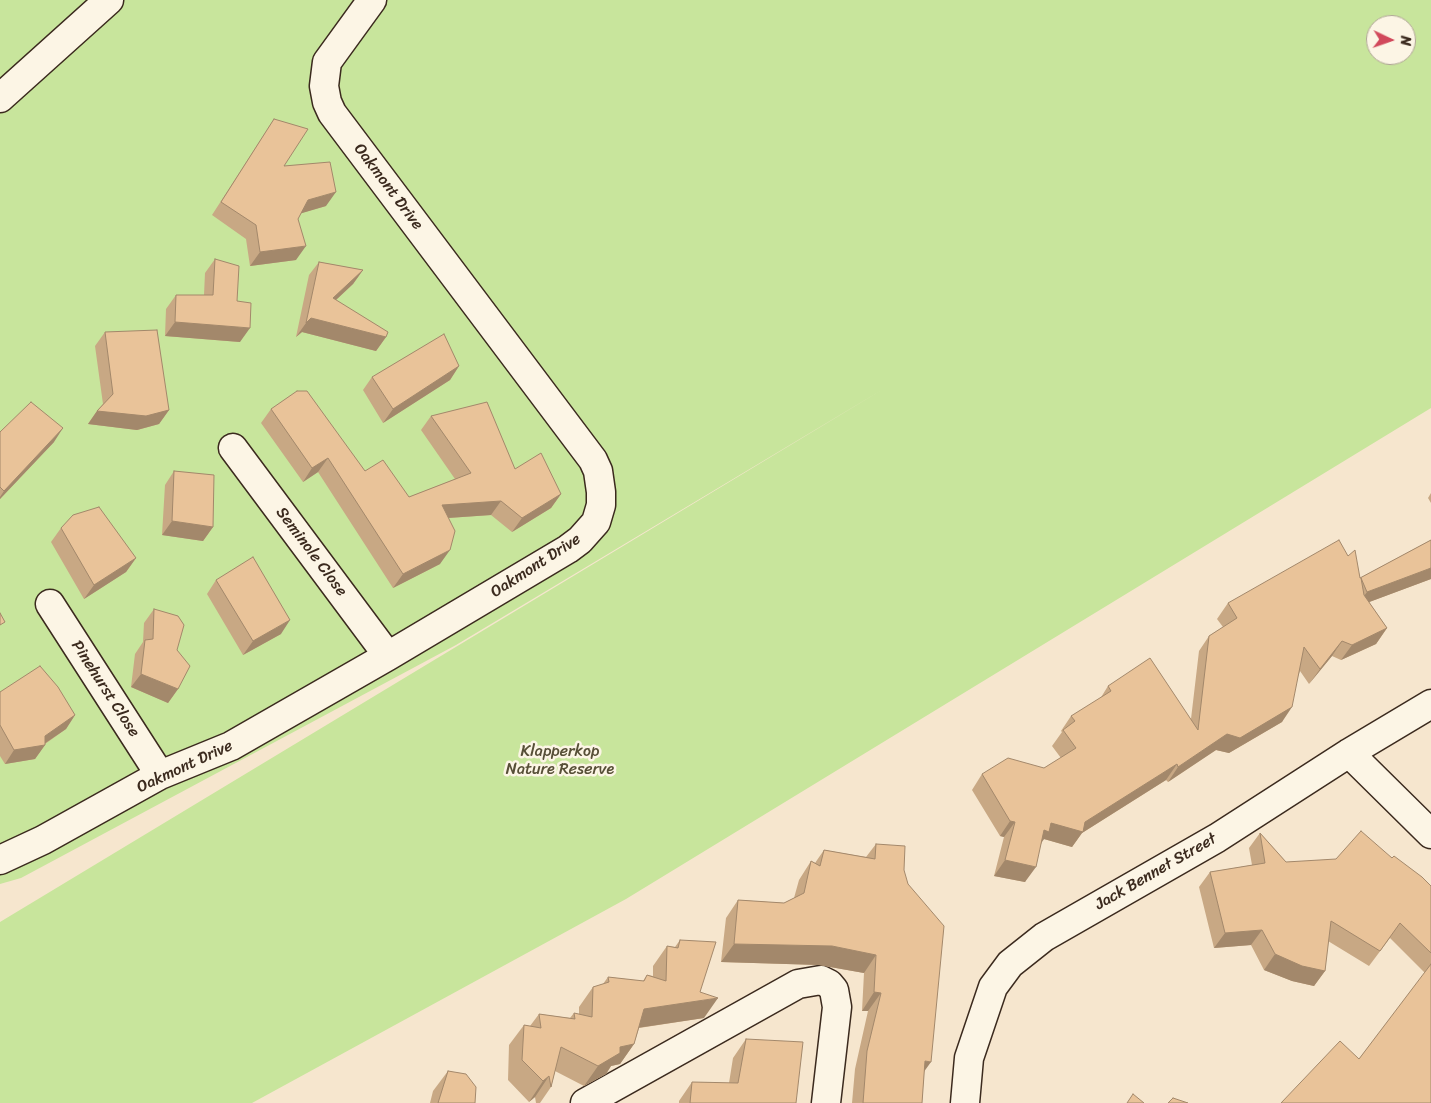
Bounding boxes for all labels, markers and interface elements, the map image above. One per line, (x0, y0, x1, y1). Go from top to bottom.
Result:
north arrow (1366, 15, 1416, 65)
text: N (1393, 35, 1418, 46)
street label: Oakmont Drive (349, 140, 427, 234)
street label: Seminole Close (271, 504, 351, 600)
street label: Oakmont Drive (487, 530, 585, 602)
street label: Pinehurst Close (67, 637, 143, 741)
street label: Oakmont Drive (134, 736, 236, 798)
park label: Klapperkop Nature Reserve (506, 742, 614, 780)
street label: Jack Bennet Street (1092, 829, 1220, 915)

